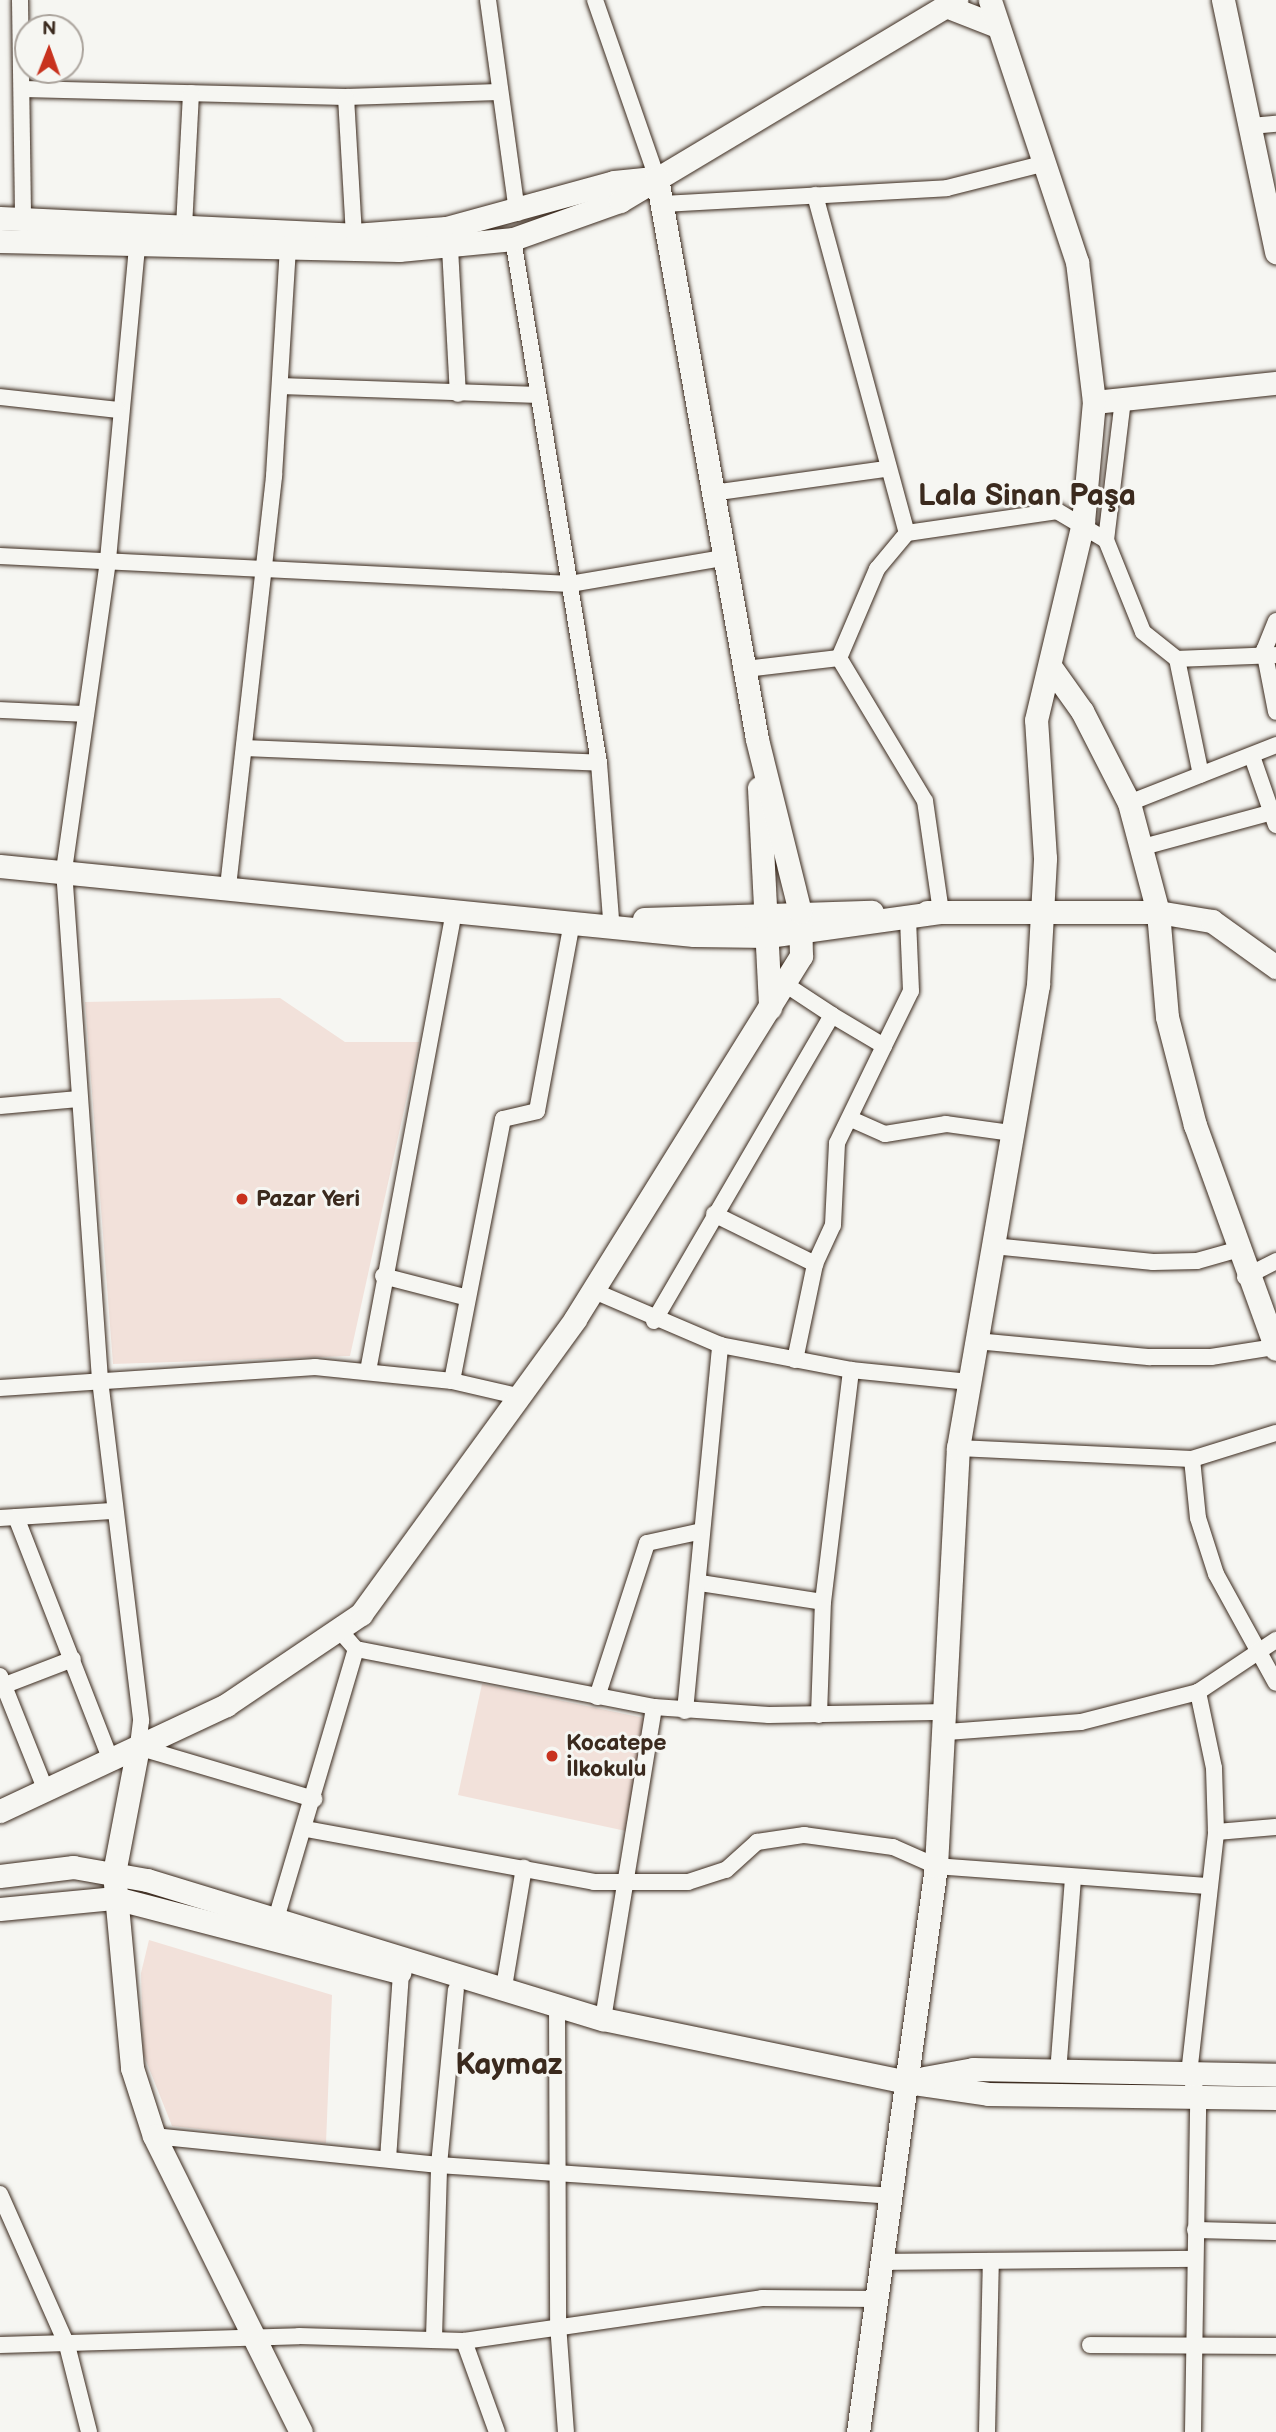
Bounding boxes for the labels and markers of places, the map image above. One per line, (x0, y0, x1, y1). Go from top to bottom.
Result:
place label: Pazar Yeri (256, 1185, 360, 1213)
marker: Pazar Yeri (234, 1191, 250, 1207)
place label: Kocatepe İlkokulu (566, 1729, 667, 1783)
marker: Kocatepe İlkokulu (544, 1748, 560, 1764)

